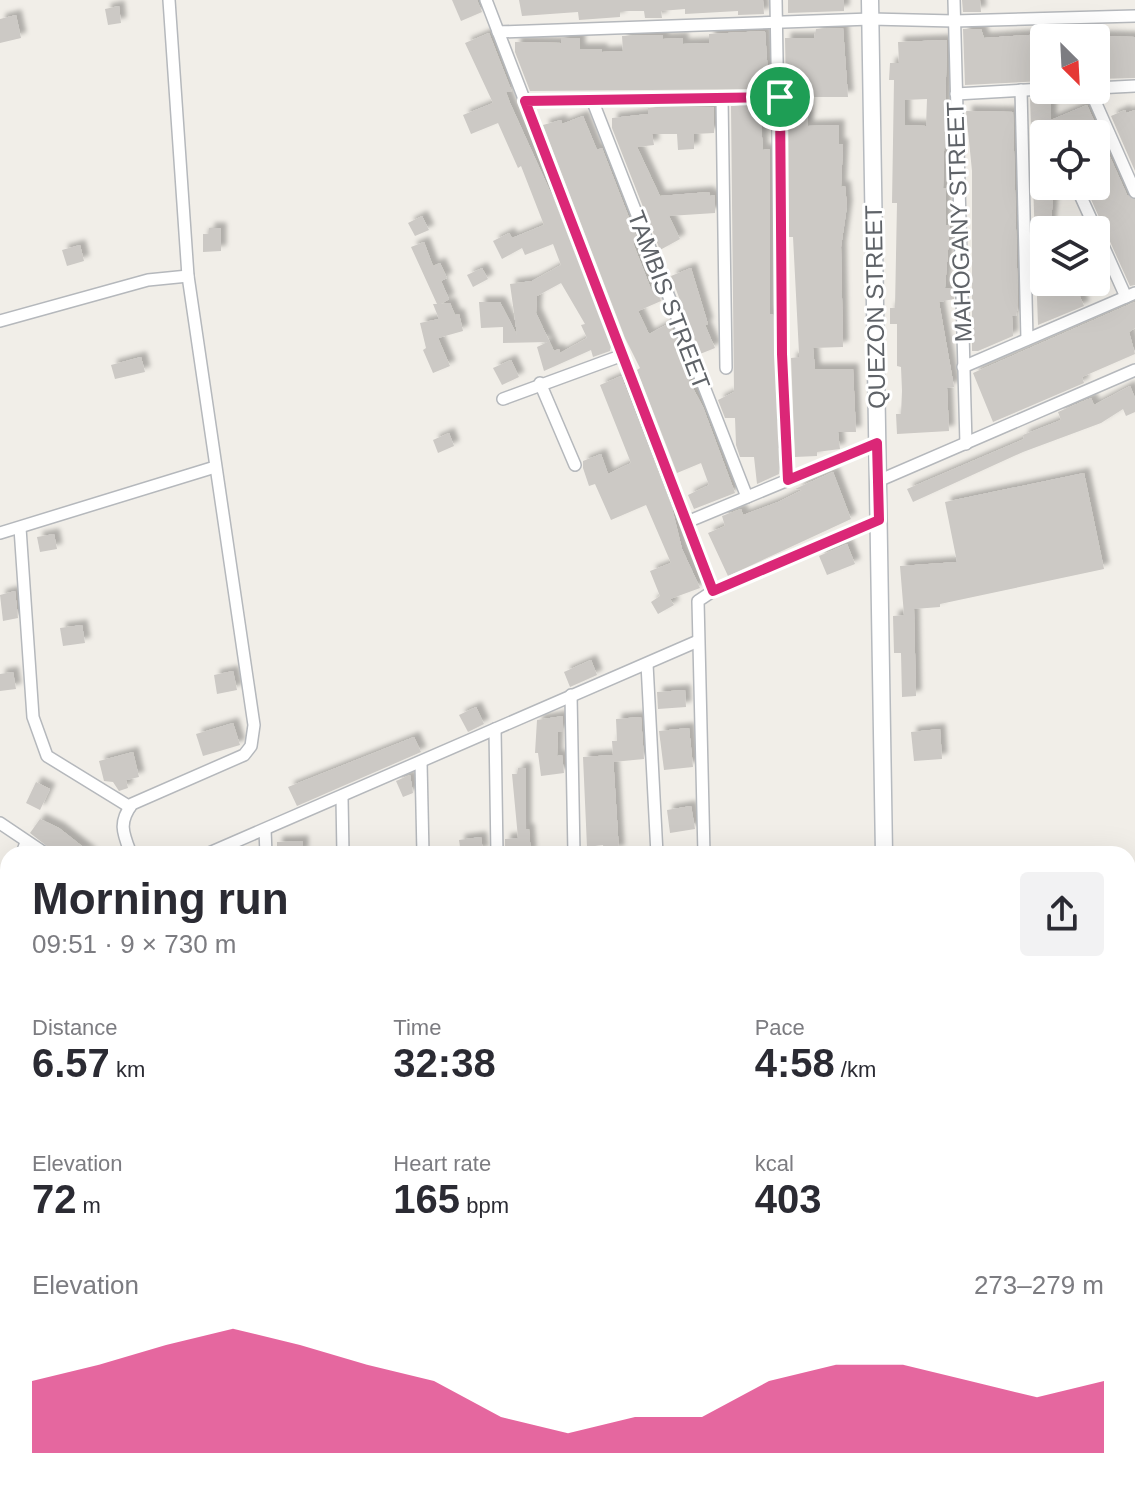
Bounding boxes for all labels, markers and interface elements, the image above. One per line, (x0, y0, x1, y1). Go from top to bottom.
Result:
north arrow (1030, 24, 1110, 104)
map controls (1030, 24, 1110, 296)
pin (746, 63, 814, 131)
icon: arrive (758, 75, 802, 119)
street label: MAHOGANY STREET (941, 101, 977, 343)
button: locate (1030, 120, 1110, 200)
street label: QUEZON STREET (860, 204, 890, 409)
street label: TAMBIS STREET (623, 207, 716, 393)
button: layers (1030, 216, 1110, 296)
button: share (1020, 872, 1104, 956)
text: Morning run (32, 874, 289, 923)
text: 09:51 · 9 × 730 m (32, 929, 237, 959)
text: Distance (32, 1015, 118, 1040)
text: Time (393, 1015, 441, 1040)
text: Pace (755, 1015, 805, 1040)
text: 6.57 (32, 1041, 110, 1085)
text: 32:38 (393, 1041, 496, 1085)
text: 4:58 (755, 1041, 835, 1085)
text: km (110, 1057, 145, 1082)
text: /km (835, 1057, 876, 1082)
text: Elevation (32, 1151, 123, 1176)
text: Heart rate (393, 1151, 491, 1176)
text: kcal (755, 1151, 794, 1176)
text: 72 (32, 1177, 77, 1221)
text: 165 (393, 1177, 460, 1221)
text: 403 (755, 1177, 821, 1221)
text: m (77, 1193, 101, 1218)
text: bpm (460, 1193, 509, 1218)
text: Elevation (32, 1270, 139, 1300)
text: 273–279 m (974, 1270, 1104, 1300)

